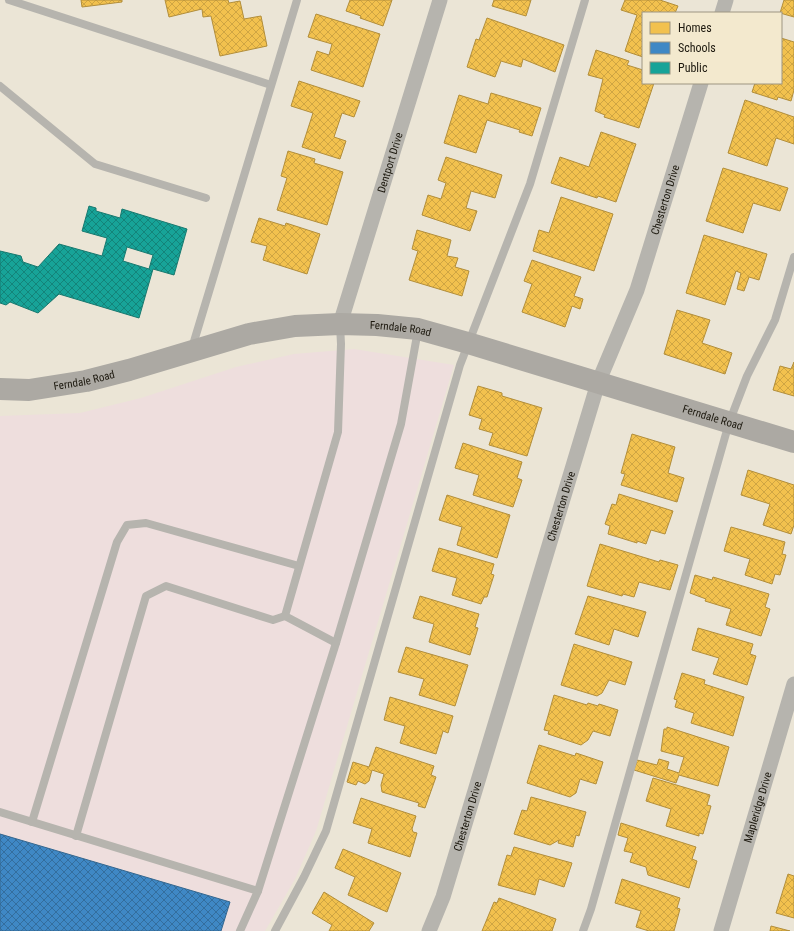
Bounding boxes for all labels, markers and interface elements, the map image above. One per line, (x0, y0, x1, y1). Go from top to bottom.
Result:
legend (642, 12, 782, 84)
text: Homes (678, 21, 712, 35)
text: Schools (678, 41, 716, 55)
text: Public (678, 61, 708, 75)
street label: Dentport Drive (374, 131, 405, 194)
street label: Chesterton Drive (648, 163, 682, 236)
street label: Ferndale Road (370, 318, 433, 339)
street label: Ferndale Road (53, 367, 116, 393)
street label: Ferndale Road (681, 402, 744, 433)
street label: Chesterton Drive (544, 470, 578, 543)
street label: Mapleridge Drive (741, 770, 774, 844)
street label: Chesterton Drive (451, 780, 484, 853)

